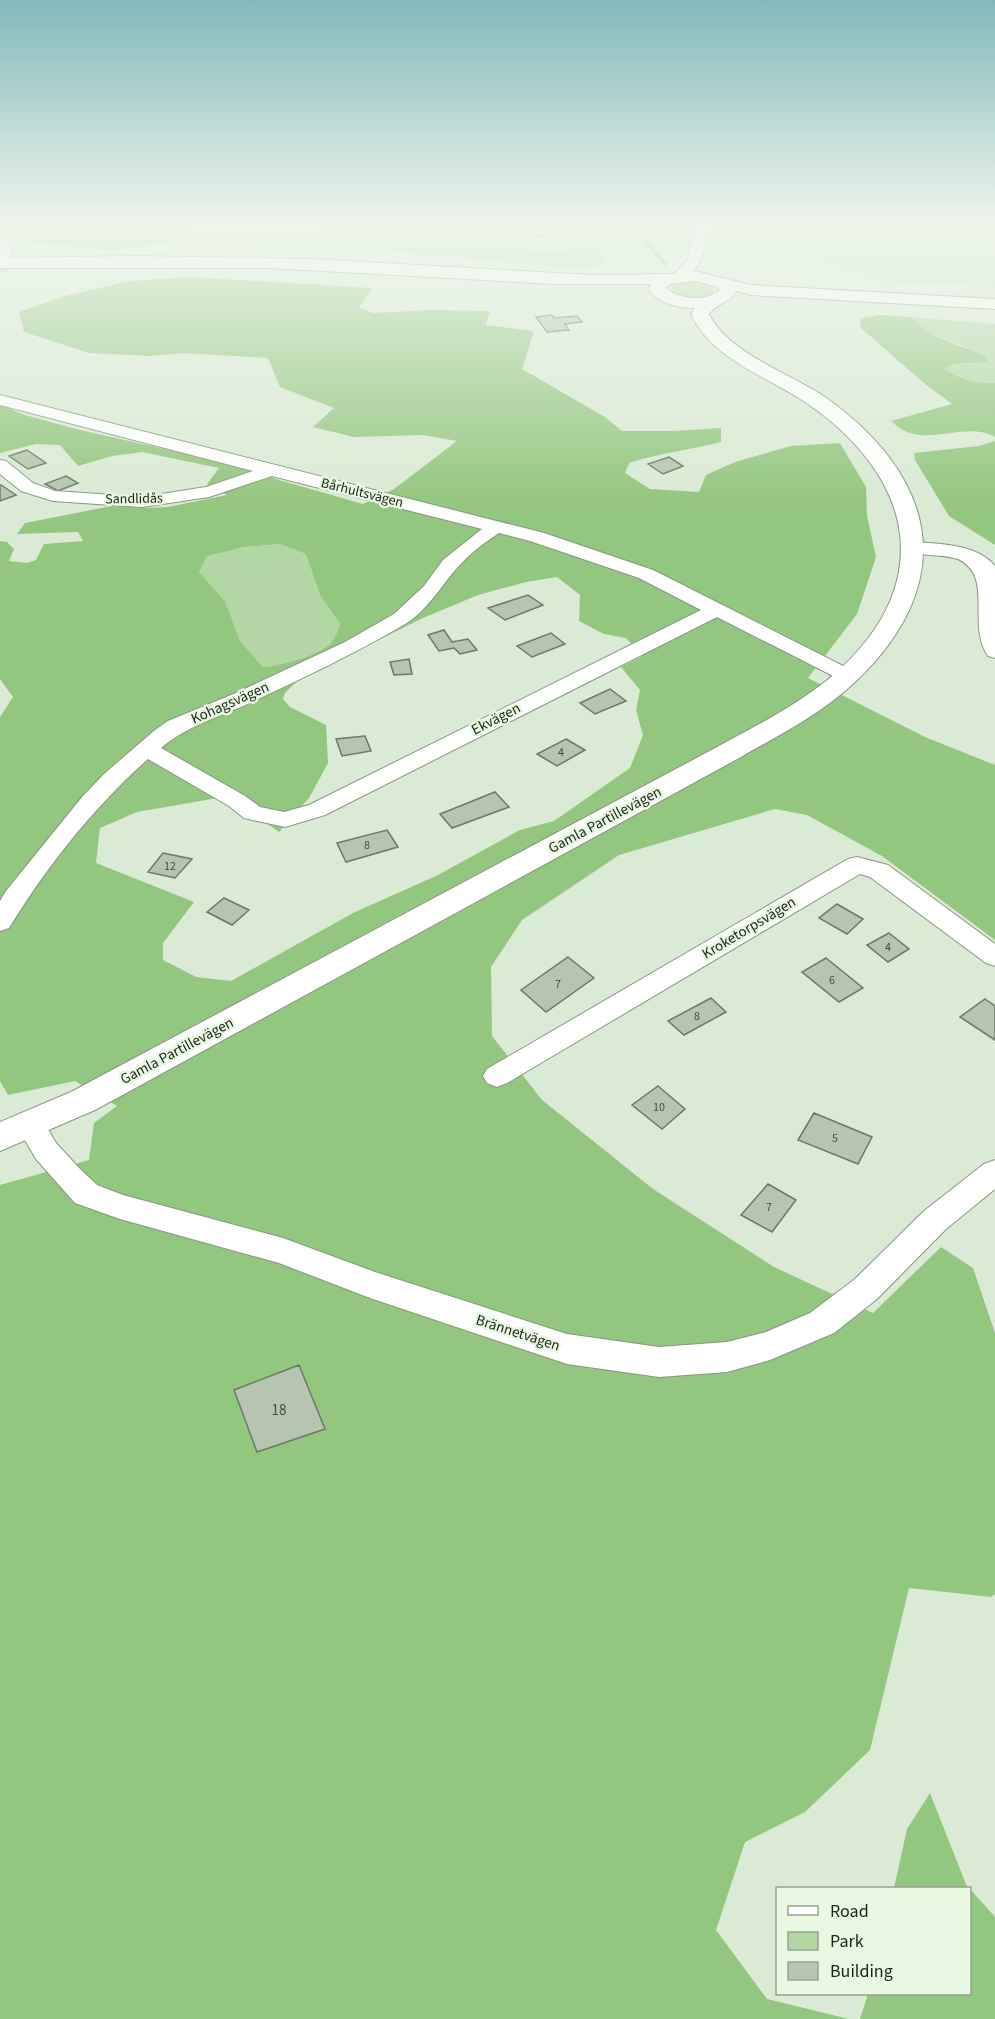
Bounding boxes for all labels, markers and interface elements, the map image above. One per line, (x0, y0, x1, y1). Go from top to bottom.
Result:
street label: Bårhultsvägen (319, 473, 405, 513)
street label: Sandlidås (105, 488, 163, 510)
street label: Kohagsvägen (188, 676, 272, 730)
street label: Ekvägen (468, 698, 524, 740)
house number: 4 (558, 744, 564, 761)
street label: Gamla Partillevägen (545, 781, 665, 859)
house number: 8 (364, 837, 370, 854)
house number: 12 (164, 858, 176, 875)
street label: Kroketorpsvägen (698, 892, 800, 964)
house number: 4 (885, 939, 891, 956)
house number: 6 (829, 972, 835, 989)
house number: 7 (555, 976, 561, 993)
house number: 8 (694, 1008, 700, 1025)
street label: Gamla Partillevägen (117, 1012, 237, 1090)
house number: 10 (653, 1099, 665, 1116)
house number: 5 (832, 1130, 838, 1147)
house number: 7 (766, 1199, 772, 1216)
street label: Brännetvägen (473, 1310, 563, 1356)
house number: 18 (272, 1400, 286, 1421)
legend (776, 1887, 971, 1995)
text: Road (830, 1899, 869, 1924)
text: Park (830, 1929, 864, 1954)
text: Building (830, 1959, 893, 1984)

